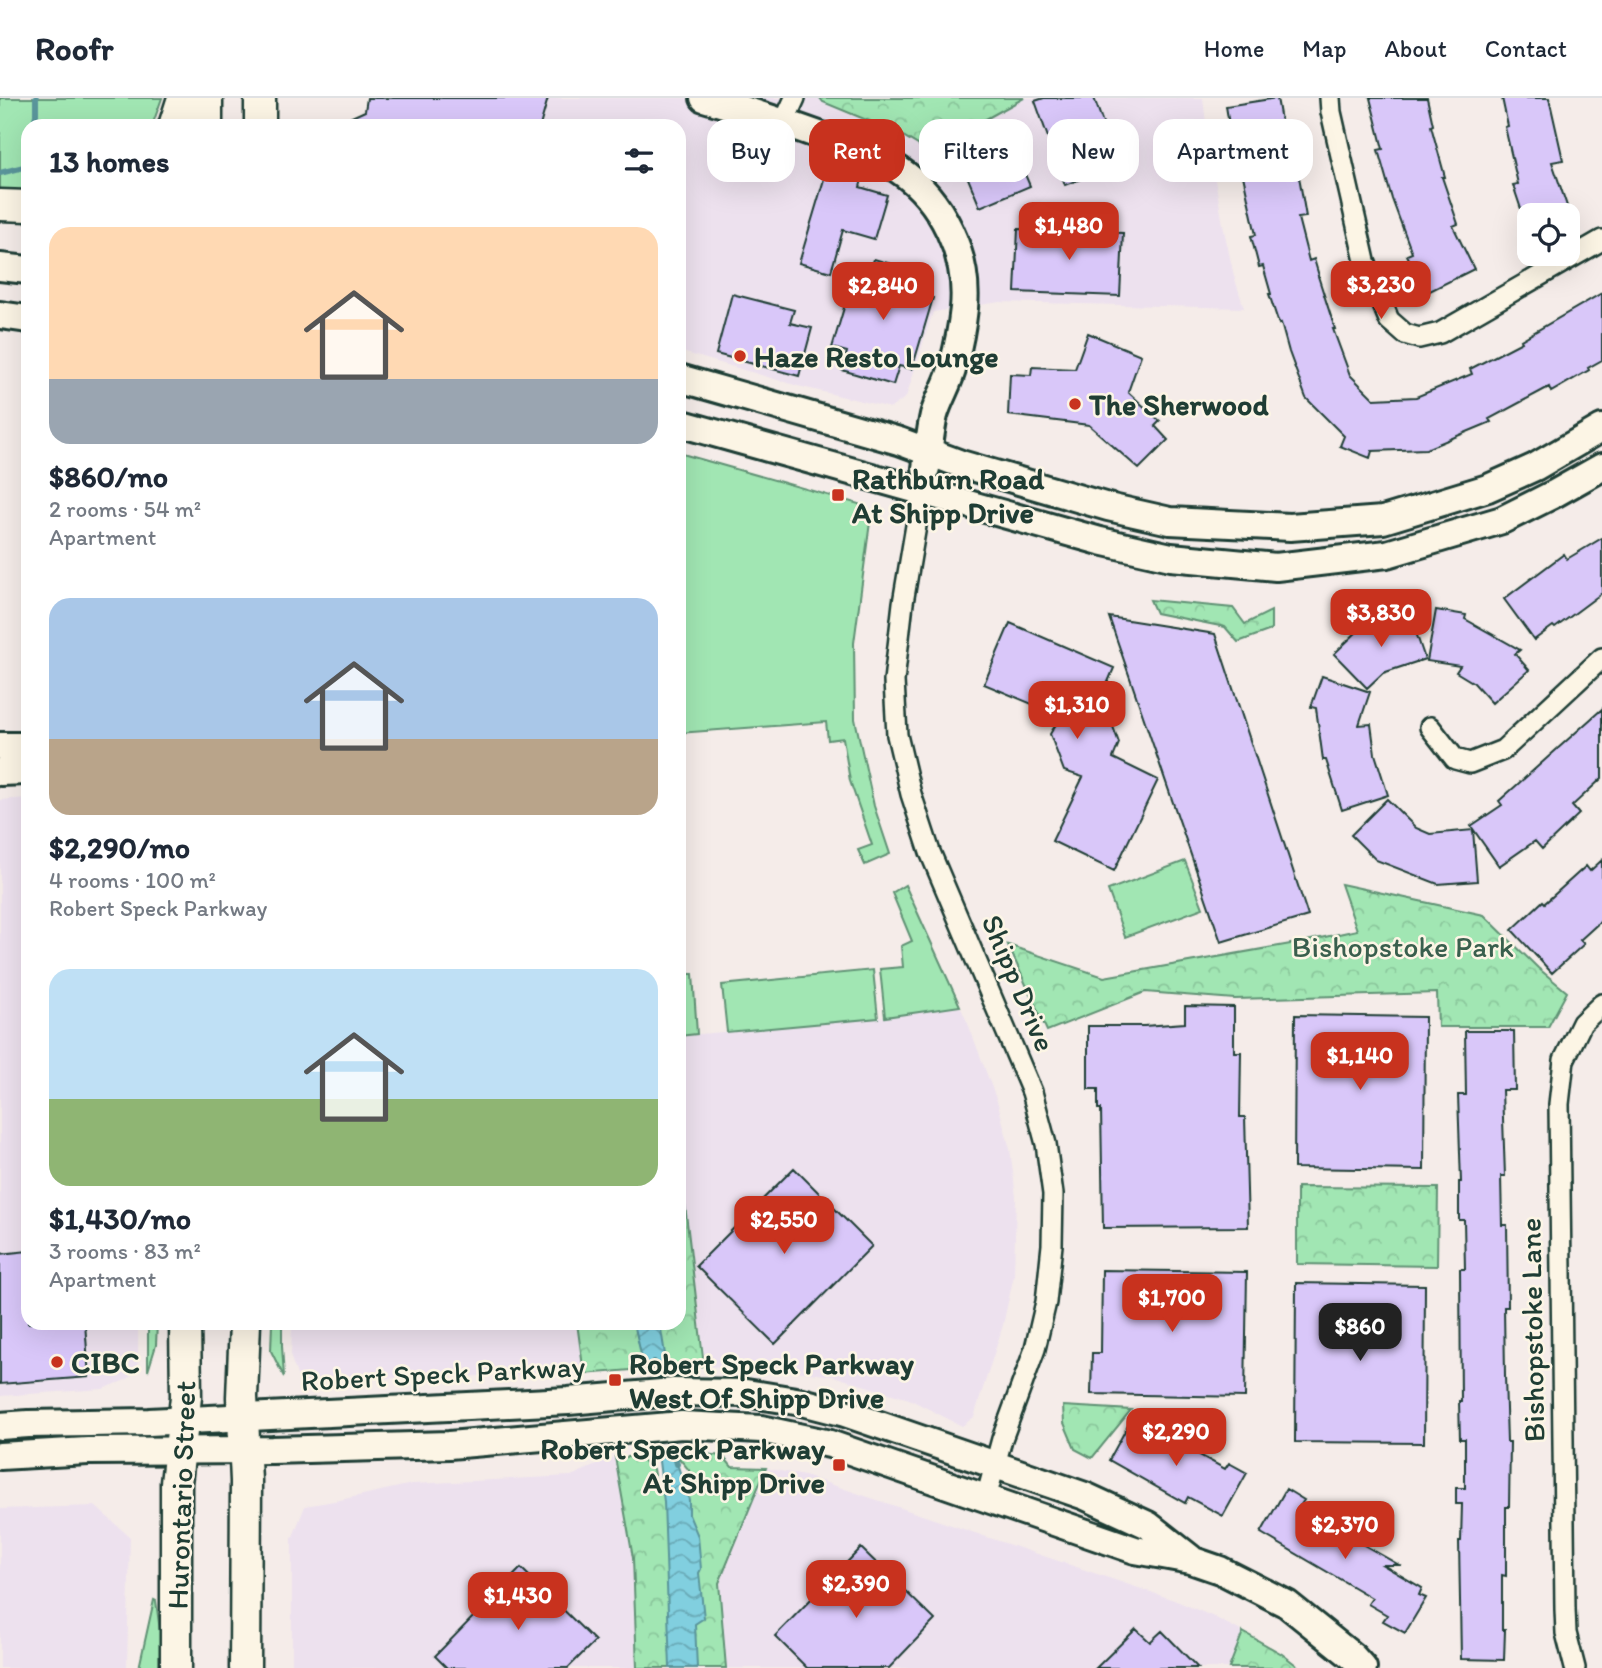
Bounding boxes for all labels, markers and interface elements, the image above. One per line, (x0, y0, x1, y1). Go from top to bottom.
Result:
text: Roofr (35, 29, 113, 68)
text: Home (1204, 34, 1264, 63)
text: Map (1302, 34, 1346, 63)
text: About (1384, 34, 1447, 63)
text: Contact (1485, 34, 1567, 63)
chip: Buy (707, 119, 795, 182)
chip: Rent (809, 119, 905, 182)
chip: Filters (919, 119, 1033, 182)
chip: New (1047, 119, 1139, 182)
chip: Apartment (1153, 119, 1313, 182)
icon: filters (620, 142, 658, 180)
text: 13 homes (49, 143, 169, 180)
pin: $1,480 (1012, 202, 1126, 262)
map controls (1517, 203, 1580, 266)
button: locate (1517, 203, 1580, 266)
text: $1,480 (1035, 211, 1103, 239)
pin: $2,840 (826, 262, 940, 322)
pin: $3,230 (1324, 262, 1438, 321)
text: $3,230 (1347, 270, 1415, 298)
text: $2,840 (848, 271, 918, 299)
icon: home (291, 272, 417, 398)
place label: Haze Resto Lounge (754, 338, 999, 375)
marker: Haze Resto Lounge (732, 348, 748, 364)
place label: The Sherwood (1088, 386, 1269, 423)
marker: The Sherwood (1067, 396, 1083, 412)
text: $860/mo (49, 458, 168, 495)
place label: Rathburn Road At Shipp Drive (851, 460, 1045, 531)
marker: Rathburn Road At Shipp Drive (830, 487, 846, 503)
text: 2 rooms · 54 m² (49, 495, 201, 523)
text: Apartment (49, 523, 156, 551)
pin: $3,830 (1324, 589, 1438, 649)
text: $3,830 (1347, 598, 1415, 626)
icon: home (291, 643, 417, 769)
pin: $1,310 (1020, 682, 1134, 741)
text: $1,310 (1044, 690, 1110, 718)
text: $2,290/mo (49, 829, 190, 866)
text: 4 rooms · 100 m² (49, 866, 216, 894)
text: Robert Speck Parkway (49, 894, 267, 922)
street label: Shipp Drive (974, 909, 1064, 1057)
park label: Bishopstoke Park (1292, 928, 1514, 965)
icon: home (291, 1014, 417, 1140)
pin: $1,140 (1303, 1032, 1417, 1092)
text: $1,140 (1327, 1041, 1393, 1069)
pin: $2,550 (727, 1196, 841, 1256)
text: $1,430/mo (49, 1200, 191, 1237)
text: $2,550 (750, 1205, 818, 1233)
street label: Bishopstoke Lane (1512, 1217, 1552, 1443)
text: 3 rooms · 83 m² (49, 1237, 201, 1265)
text: Apartment (49, 1265, 156, 1293)
pin: $1,700 (1115, 1274, 1229, 1334)
text: $1,700 (1138, 1283, 1206, 1311)
pin: $860 (1319, 1304, 1401, 1363)
text: $860 (1335, 1312, 1385, 1340)
place label: CIBC (71, 1344, 140, 1381)
place label: Robert Speck Parkway West Of Shipp Drive (629, 1345, 915, 1416)
street label: Robert Speck Parkway (300, 1347, 586, 1399)
marker: CIBC (49, 1354, 65, 1370)
marker: Robert Speck Parkway West Of Shipp Drive (607, 1372, 623, 1388)
street label: Hurontario Street (159, 1380, 203, 1610)
pin: $2,290 (1119, 1408, 1233, 1468)
text: $2,290 (1142, 1417, 1210, 1445)
place label: Robert Speck Parkway At Shipp Drive (540, 1430, 826, 1501)
marker: Robert Speck Parkway At Shipp Drive (831, 1457, 847, 1473)
pin: $2,370 (1288, 1502, 1402, 1561)
text: $2,370 (1311, 1510, 1379, 1538)
pin: $2,390 (799, 1560, 913, 1620)
text: $2,390 (822, 1569, 890, 1597)
pin: $1,430 (461, 1572, 575, 1632)
text: $1,430 (484, 1581, 552, 1609)

